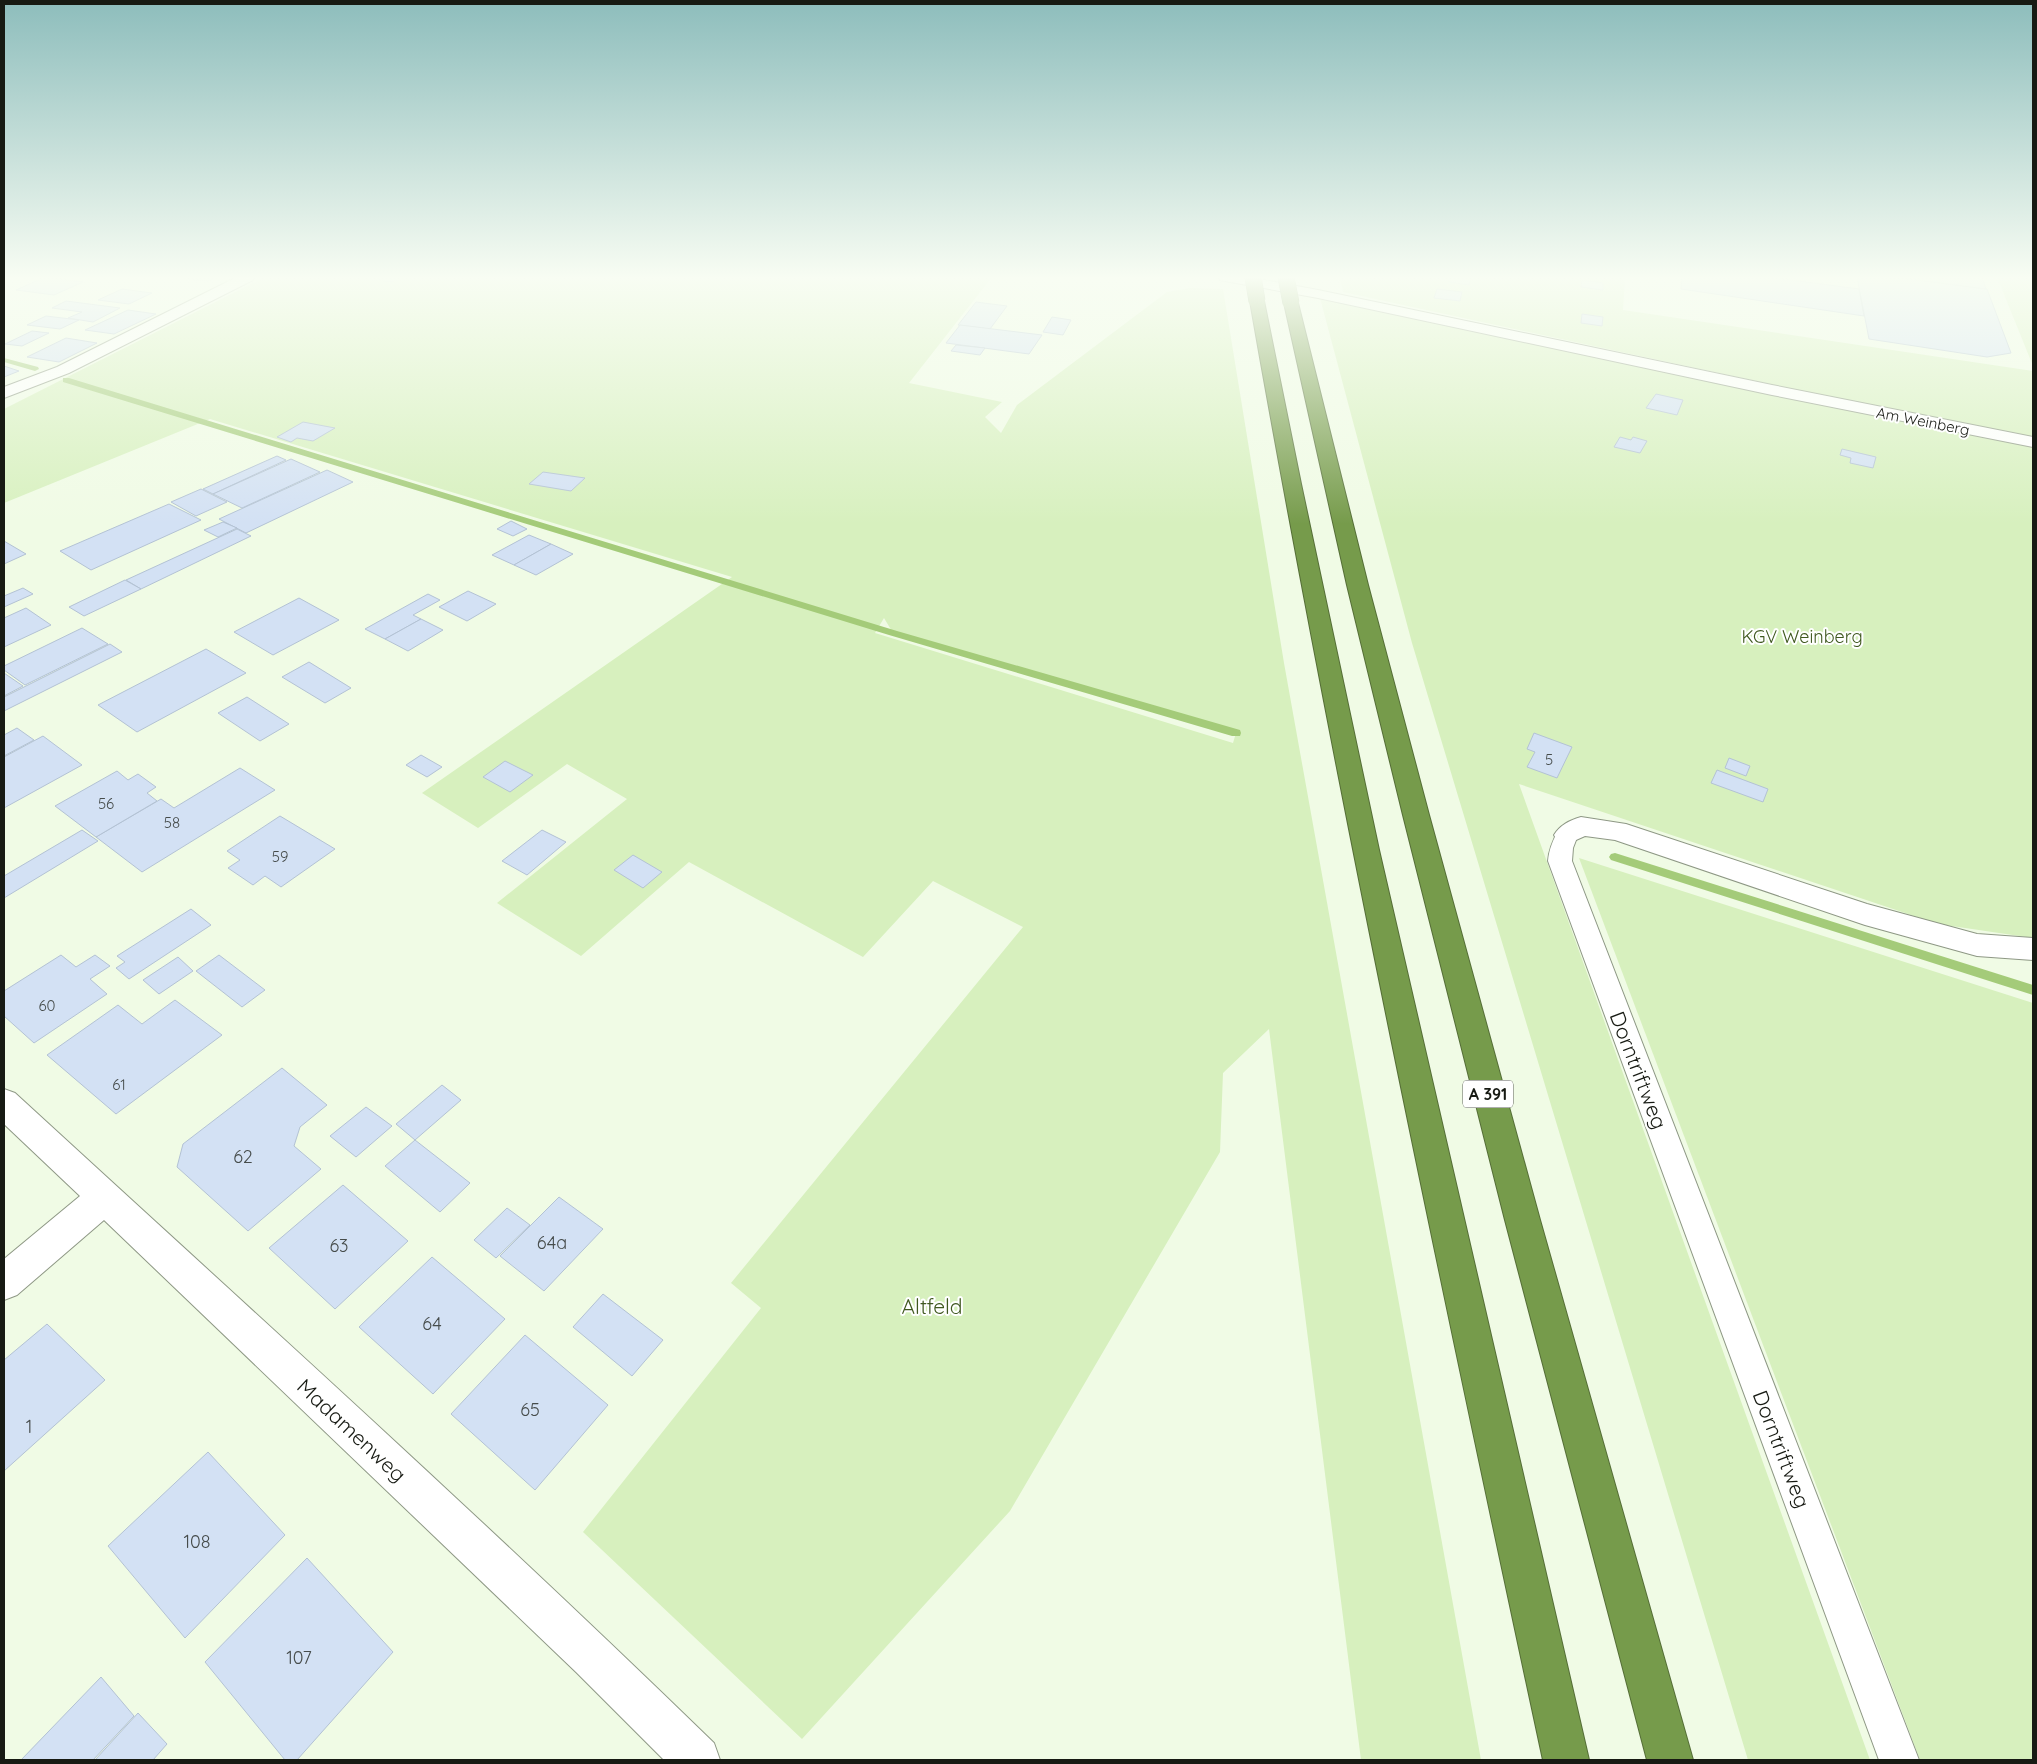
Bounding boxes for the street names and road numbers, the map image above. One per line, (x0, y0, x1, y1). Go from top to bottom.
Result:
street label: Am Weinberg (1875, 403, 1971, 439)
street label: Dorntriftweg (1605, 1007, 1673, 1133)
road number: A 391 (1463, 1080, 1513, 1108)
street label: Madamenweg (292, 1373, 412, 1487)
street label: Dorntriftweg (1748, 1386, 1816, 1512)

